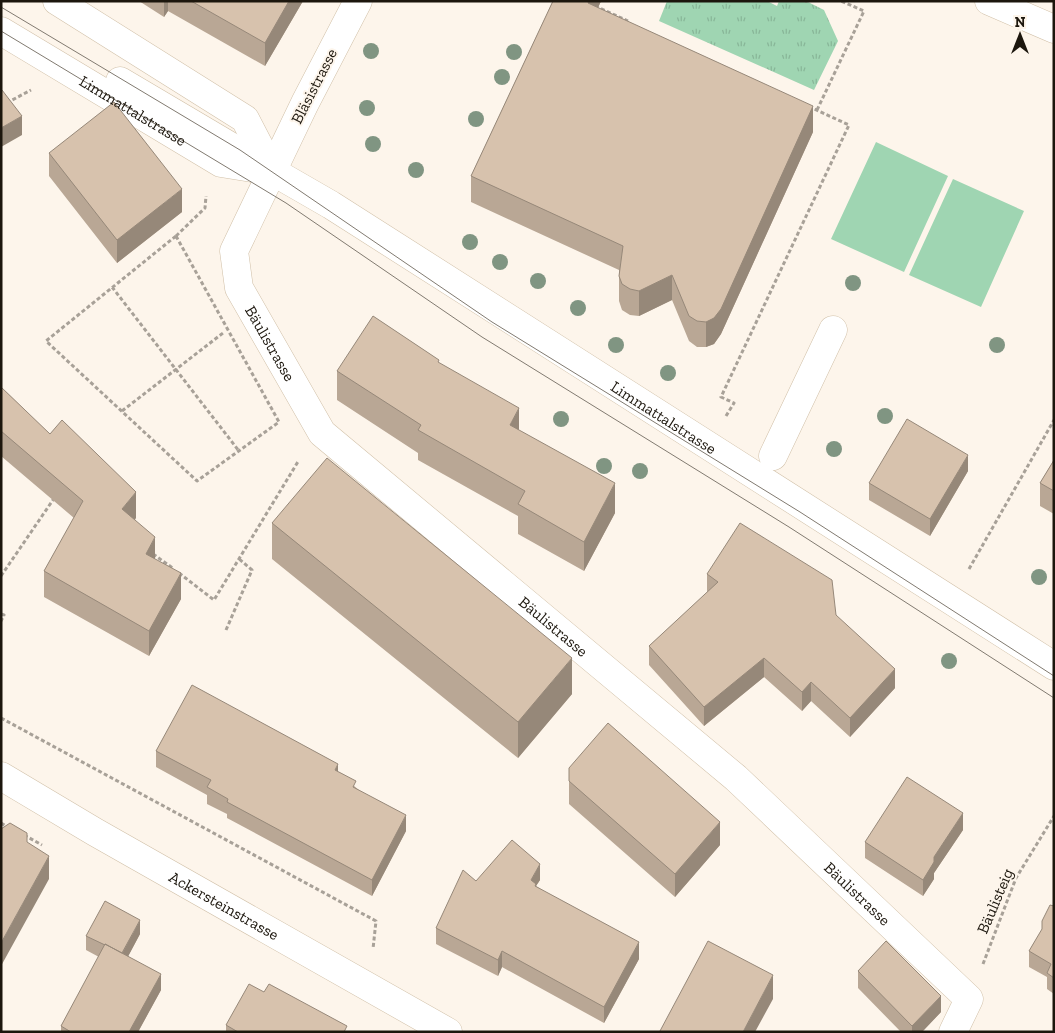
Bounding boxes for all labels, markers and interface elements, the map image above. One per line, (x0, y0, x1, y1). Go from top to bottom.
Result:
north arrow (995, 10, 1045, 60)
text: N (1015, 14, 1026, 31)
street label: Bläsistrasse (287, 45, 341, 127)
street label: Limmattalstrasse (76, 71, 190, 150)
street label: Bäulistrasse (241, 302, 300, 384)
street label: Limmattalstrasse (608, 377, 720, 458)
street label: Bäulistrasse (515, 592, 592, 660)
street label: Bäulistrasse (821, 857, 895, 929)
street label: Bäulisteig (973, 865, 1017, 936)
street label: Ackersteinstrasse (166, 867, 282, 944)

